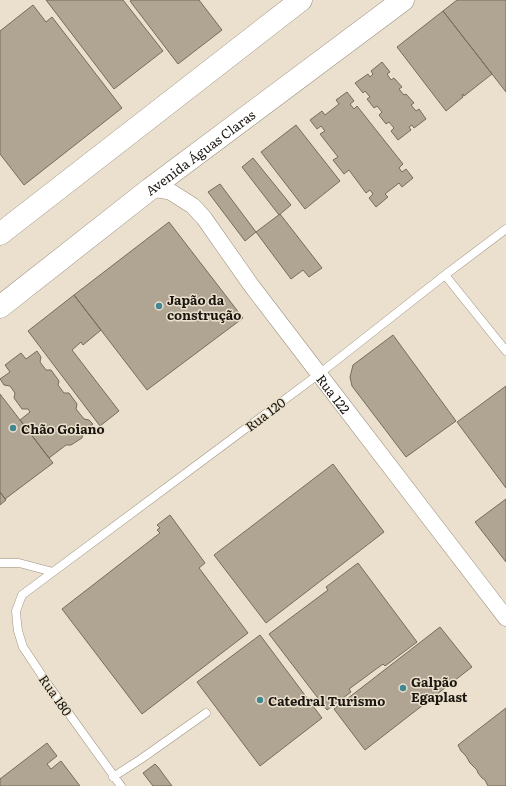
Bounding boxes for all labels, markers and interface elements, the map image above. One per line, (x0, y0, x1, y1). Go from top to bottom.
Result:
street label: Avenida Águas Claras (141, 104, 259, 199)
place label: Japão da construção (167, 290, 241, 324)
marker: Japão da construção (154, 301, 164, 311)
street label: Rua 122 (313, 370, 355, 418)
street label: Rua 120 (241, 392, 290, 435)
place label: Chão Goiano (21, 419, 105, 438)
marker: Chão Goiano (8, 423, 18, 433)
street label: Rua 180 (35, 670, 77, 720)
place label: Galpão Egaplast (411, 672, 468, 706)
marker: Galpão Egaplast (398, 683, 408, 693)
place label: Catedral Turismo (268, 691, 385, 710)
marker: Catedral Turismo (255, 695, 265, 705)

